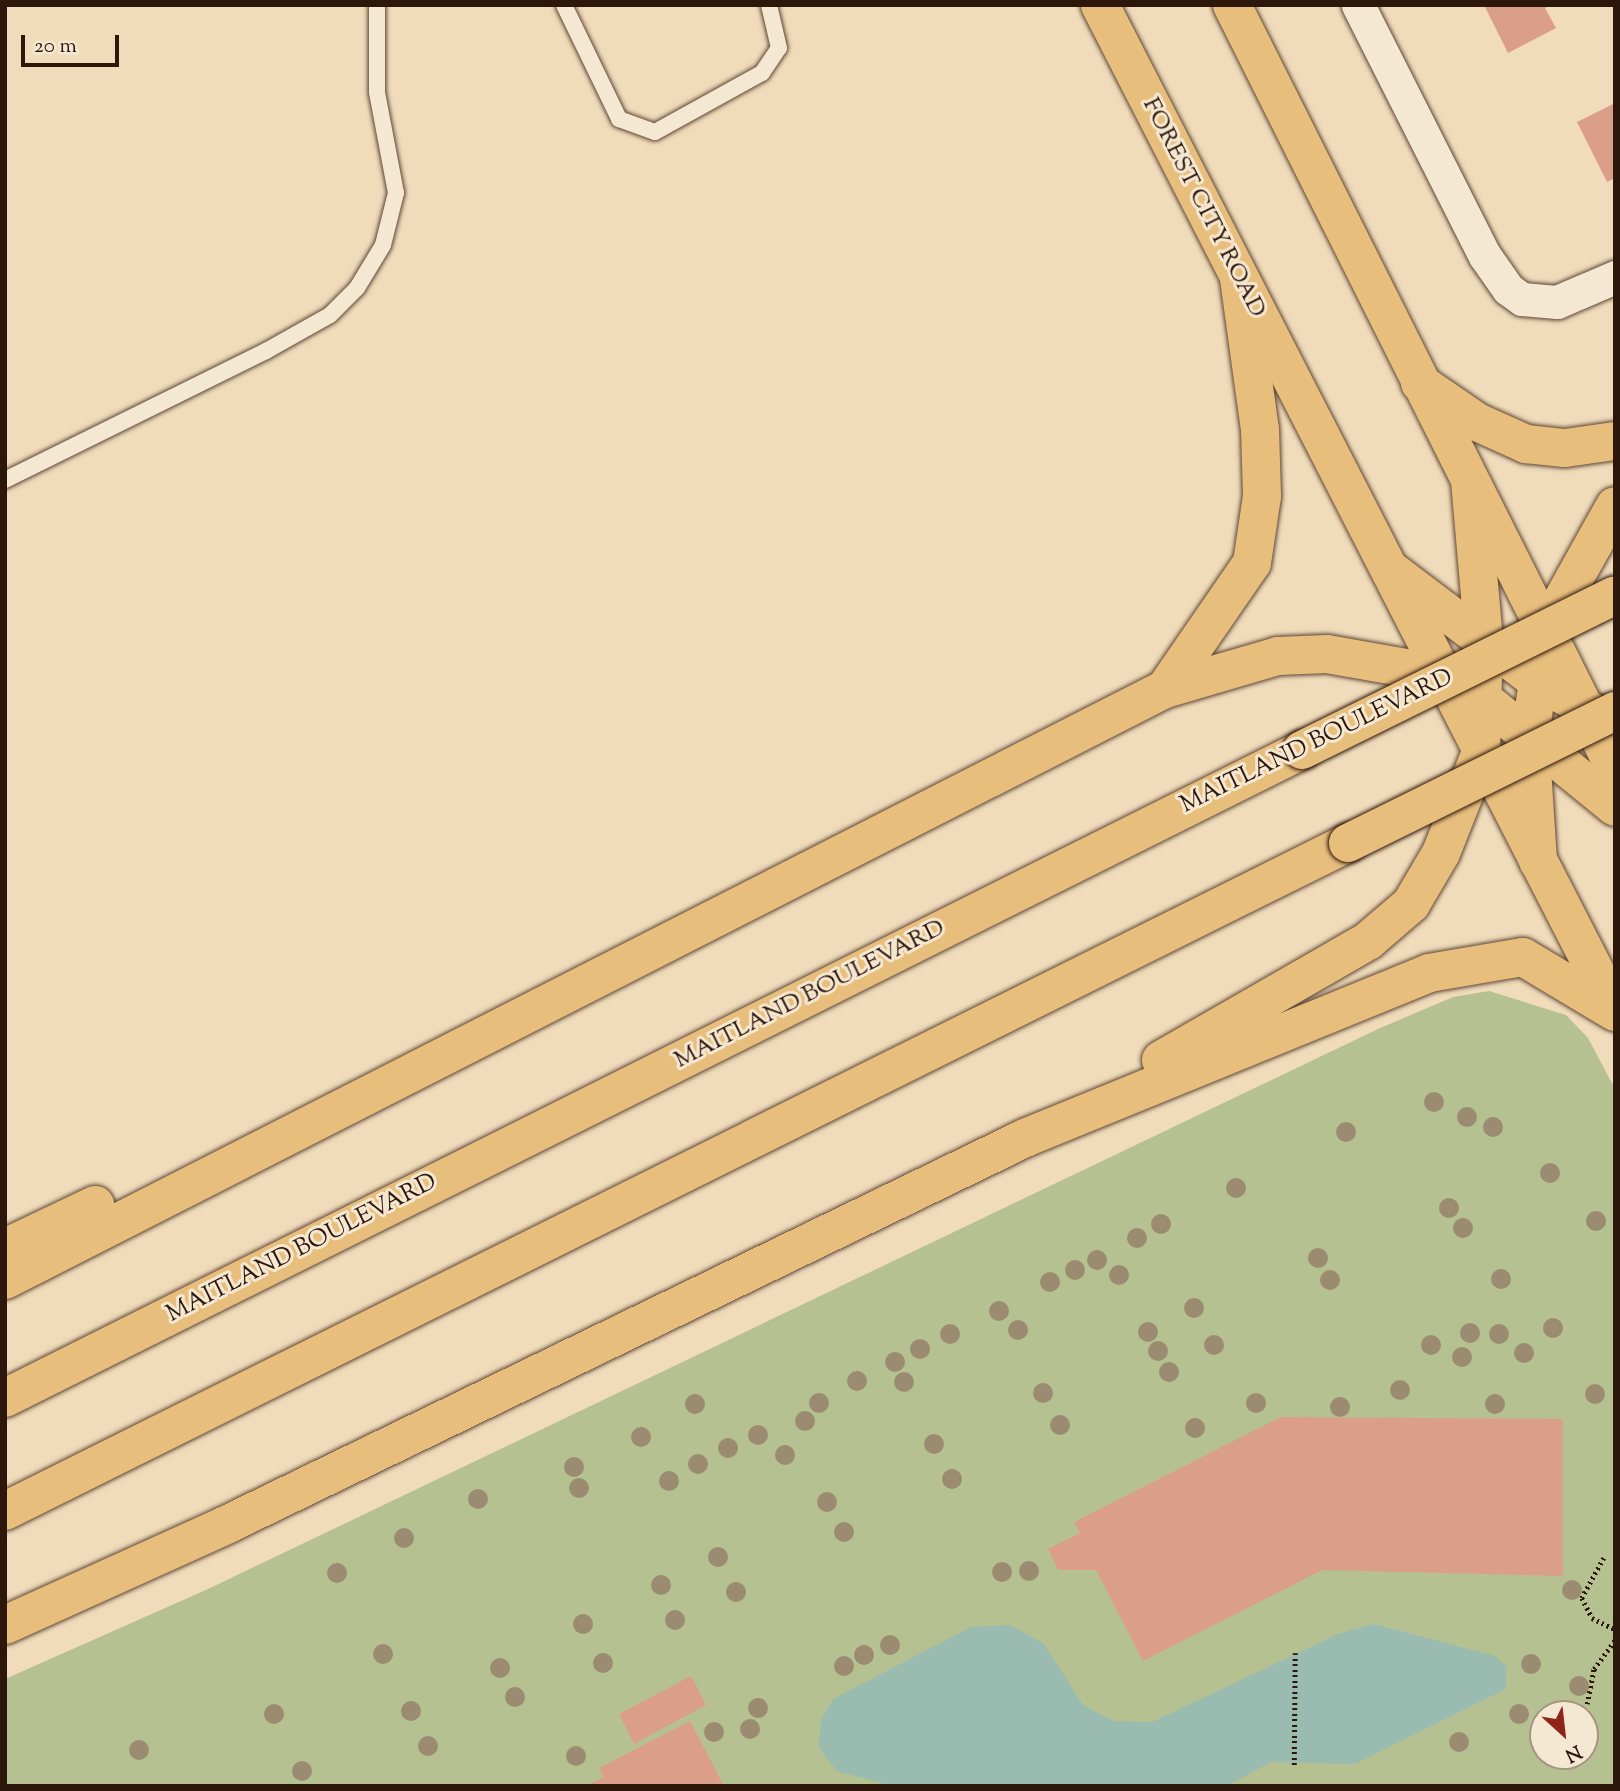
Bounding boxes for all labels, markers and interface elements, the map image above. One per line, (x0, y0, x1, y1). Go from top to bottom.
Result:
scale bar (24, 21, 122, 65)
text: 20 m (34, 32, 77, 62)
street label: FOREST CITY ROAD (1135, 93, 1271, 323)
street label: MAITLAND BOULEVARD (1176, 663, 1458, 821)
street label: MAITLAND BOULEVARD (670, 914, 950, 1076)
street label: MAITLAND BOULEVARD (162, 1168, 442, 1330)
north arrow (1529, 1700, 1599, 1770)
text: N (1560, 1737, 1586, 1768)

